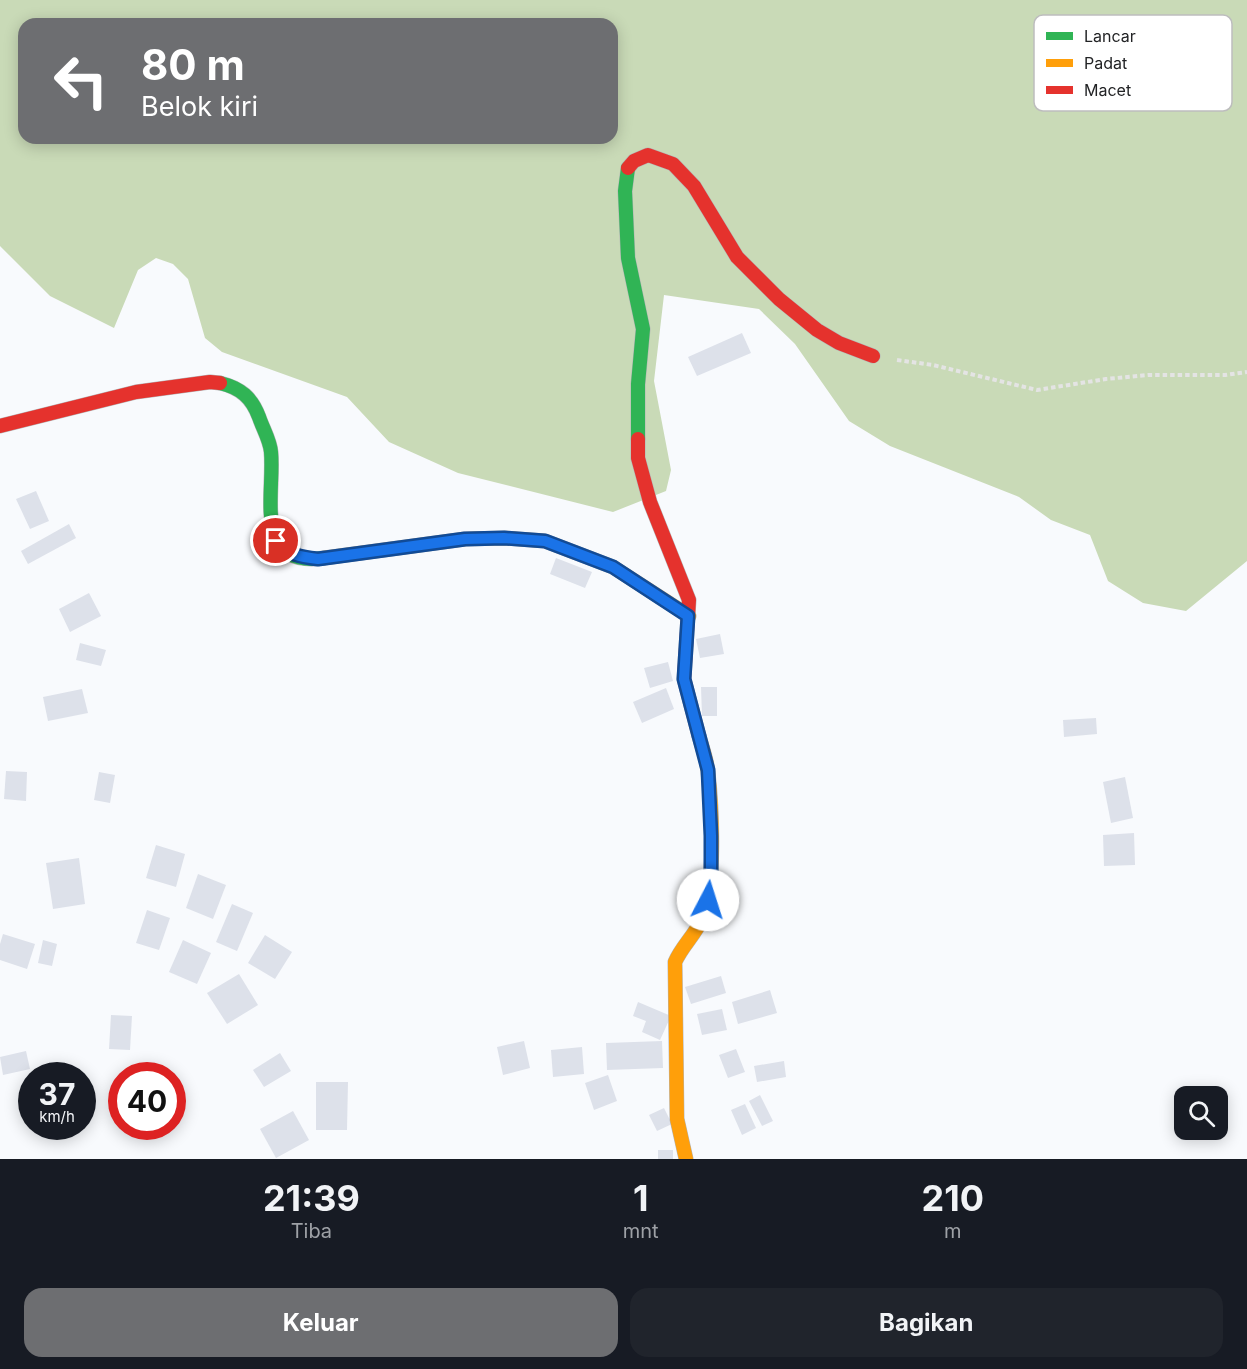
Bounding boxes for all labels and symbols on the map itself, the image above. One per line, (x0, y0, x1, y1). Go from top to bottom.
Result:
legend (1034, 15, 1232, 111)
text: Lancar (1084, 26, 1136, 46)
text: Padat (1084, 53, 1127, 73)
text: Macet (1084, 80, 1131, 100)
pin (250, 515, 301, 566)
position arrow (676, 868, 740, 932)
speed limit sign: 40 (108, 1062, 186, 1140)

